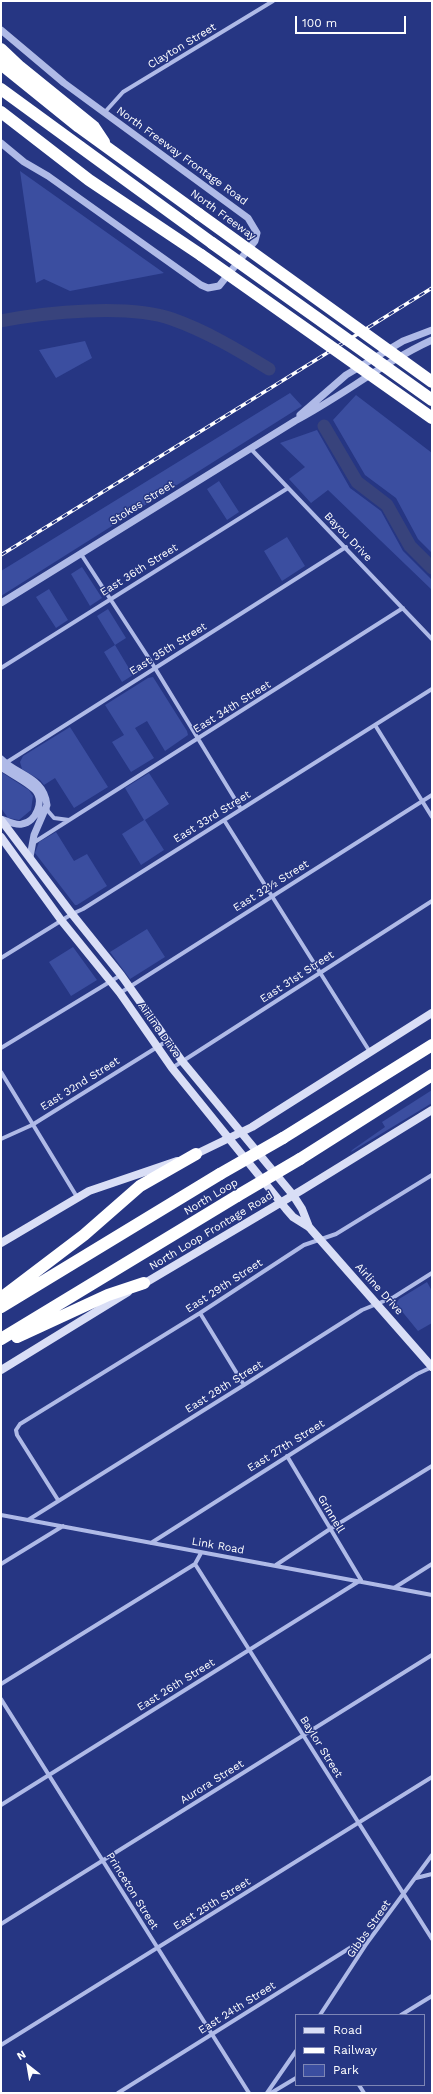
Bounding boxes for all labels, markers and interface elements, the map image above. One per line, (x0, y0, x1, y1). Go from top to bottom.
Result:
scale bar (297, 8, 408, 34)
text: 100 m (302, 16, 337, 30)
street label: Clayton Street (145, 20, 219, 72)
street label: North Freeway Frontage Road (114, 104, 250, 208)
street label: North Freeway (188, 187, 258, 243)
street label: Stokes Street (107, 478, 177, 528)
street label: Bayou Drive (321, 510, 375, 564)
street label: East 36th Street (98, 541, 180, 599)
street label: East 35th Street (127, 620, 209, 678)
street label: East 34th Street (191, 678, 273, 736)
street label: East 33rd Street (171, 788, 253, 846)
street label: East 32½ Street (231, 857, 311, 915)
street label: East 31st Street (258, 948, 336, 1006)
street label: Airline Drive (135, 999, 183, 1061)
street label: East 32nd Street (38, 1054, 122, 1114)
street label: North Loop (182, 1176, 240, 1218)
street label: North Loop Frontage Road (147, 1189, 275, 1273)
street label: East 29th Street (183, 1256, 265, 1316)
street label: Airline Drive (352, 1260, 406, 1318)
street label: East 28th Street (183, 1358, 265, 1416)
street label: East 27th Street (245, 1417, 327, 1475)
street label: Grinnell (315, 1493, 347, 1535)
street label: Link Road (191, 1535, 245, 1557)
street label: East 26th Street (135, 1656, 217, 1714)
street label: Baylor Street (297, 1714, 345, 1780)
street label: Aurora Street (178, 1757, 246, 1807)
street label: Princeton Street (103, 1850, 161, 1932)
street label: East 25th Street (171, 1875, 253, 1933)
street label: Gibbs Street (344, 1898, 394, 1960)
street label: East 24th Street (196, 1979, 278, 2037)
legend (295, 2014, 425, 2086)
text: Road (333, 2023, 362, 2037)
text: Railway (333, 2043, 377, 2057)
north arrow (8, 2046, 48, 2086)
text: N (15, 2048, 28, 2063)
text: Park (333, 2063, 359, 2077)

